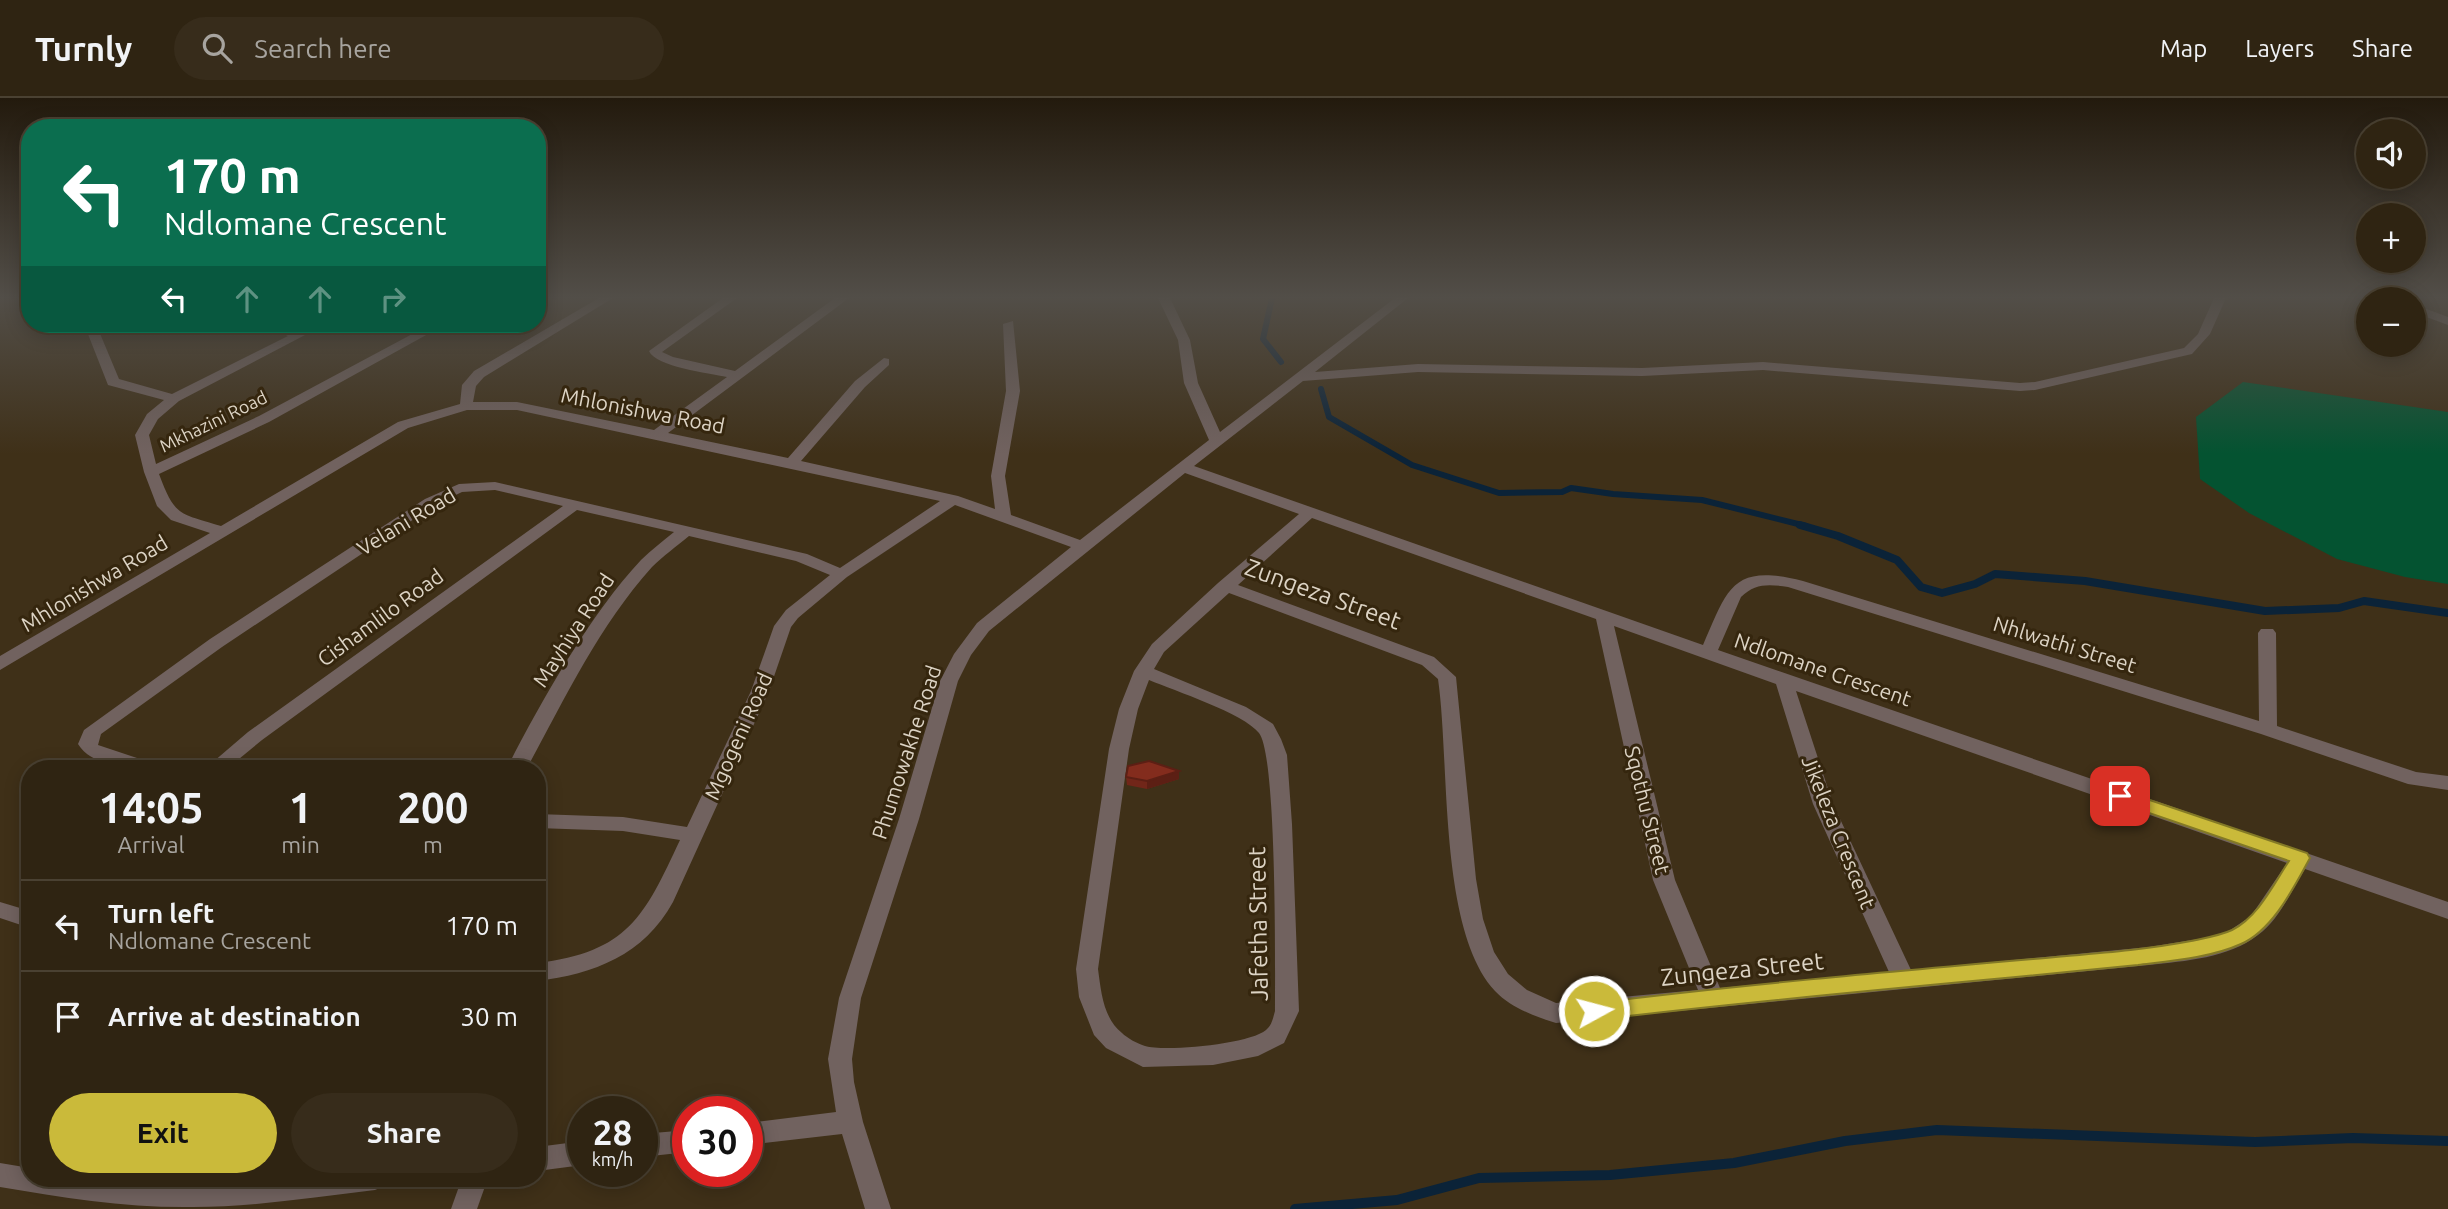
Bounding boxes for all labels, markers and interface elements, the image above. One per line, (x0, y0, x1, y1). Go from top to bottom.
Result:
search box (174, 17, 664, 80)
icon: search (198, 29, 236, 67)
text: Turnly (35, 30, 132, 67)
text: Search here (254, 34, 392, 63)
text: Map (2160, 35, 2207, 62)
text: Layers (2245, 35, 2314, 62)
text: Share (2352, 35, 2413, 62)
map controls (2356, 119, 2426, 357)
button: sound (2356, 119, 2426, 189)
icon: left (49, 147, 140, 238)
text: 170 m (164, 147, 301, 202)
button: + (2356, 203, 2426, 273)
text: Ndlomane Crescent (164, 205, 447, 241)
icon: left (155, 280, 193, 318)
icon: ahead (228, 280, 266, 318)
icon: ahead (301, 280, 339, 318)
icon: right (374, 280, 412, 318)
button: − (2356, 287, 2426, 357)
street label: Mhlonishwa Road (559, 382, 727, 438)
street label: Mkhazini Road (156, 386, 270, 456)
street label: Velani Road (352, 482, 460, 560)
street label: Mhlonishwa Road (16, 530, 172, 636)
street label: Zungeza Street (1241, 553, 1405, 635)
street label: Cishamlilo Road (312, 563, 448, 671)
street label: Mayhiya Road (527, 569, 619, 691)
street label: Nhlwathi Street (1991, 611, 2139, 677)
street label: Ndlomane Crescent (1731, 627, 1915, 711)
street label: Phumowakhe Road (867, 662, 945, 842)
street label: Mgogeni Road (699, 669, 777, 803)
street label: Sqothu Street (1620, 743, 1676, 877)
street label: Jikeleza Crescent (1797, 752, 1881, 912)
pin (2090, 766, 2150, 826)
icon: arrive (2101, 777, 2139, 815)
text: 14:05 (99, 784, 204, 831)
text: 1 (289, 784, 312, 831)
text: 200 (397, 784, 468, 831)
text: Arrival (118, 832, 185, 857)
text: min (281, 832, 320, 857)
text: m (423, 832, 443, 857)
street label: Jafetha Street (1243, 846, 1273, 1001)
text: Turn left (108, 899, 214, 928)
icon: left (49, 907, 87, 945)
text: 170 m (446, 911, 518, 940)
text: Ndlomane Crescent (108, 928, 311, 953)
street label: Zungeza Street (1659, 947, 1825, 991)
position arrow (1557, 974, 1631, 1048)
icon: arrive (49, 998, 87, 1036)
text: Arrive at destination (108, 1002, 361, 1031)
text: 30 m (460, 1002, 518, 1031)
button: Exit (49, 1093, 277, 1173)
button: Share (291, 1093, 518, 1173)
speed limit sign: 30 (672, 1096, 763, 1187)
text: 28 (593, 1112, 632, 1152)
text: km/h (592, 1149, 633, 1169)

